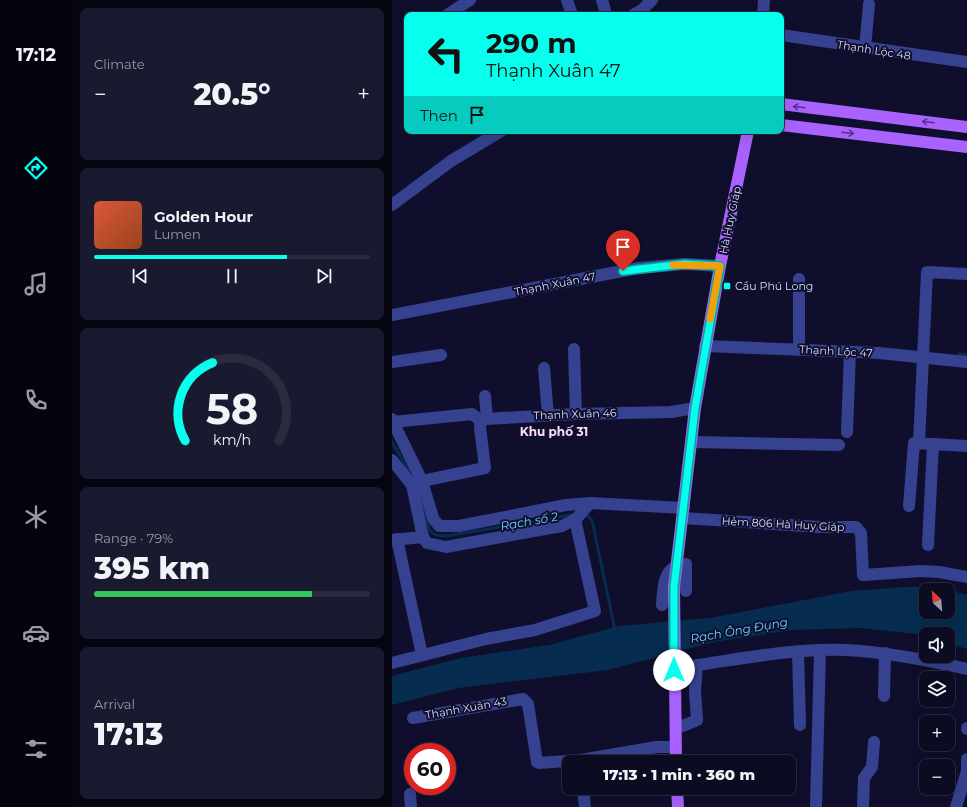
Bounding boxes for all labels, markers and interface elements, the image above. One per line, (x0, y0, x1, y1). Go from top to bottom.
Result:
text: 290 m (486, 26, 577, 60)
icon: left (420, 28, 472, 80)
street label: Thạnh Lộc 48 (836, 37, 912, 63)
text: 17:12 (16, 44, 56, 66)
text: Climate (94, 56, 145, 72)
text: Thạnh Xuân 47 (486, 60, 621, 82)
text: 20.5° (193, 76, 271, 113)
text: − (94, 81, 107, 108)
text: + (357, 81, 370, 108)
one-way arrow (793, 103, 806, 110)
icon: arrive (466, 104, 488, 126)
text: Then (420, 106, 458, 125)
one-way arrow (922, 118, 935, 126)
one-way arrow (841, 129, 854, 137)
icon: directions (22, 154, 50, 182)
street label: Hà Huy Giáp (716, 185, 744, 255)
text: Golden Hour (154, 207, 253, 226)
text: Lumen (154, 226, 201, 242)
pin (606, 230, 640, 271)
icon: arrive (612, 236, 634, 258)
icon: previous (129, 265, 151, 287)
icon: pause (221, 265, 243, 287)
icon: next (313, 265, 335, 287)
street label: Thạnh Xuân 47 (513, 269, 597, 299)
icon: music (22, 270, 50, 298)
place label: Cầu Phú Long (735, 279, 813, 293)
marker: Cầu Phú Long (722, 281, 732, 291)
street label: Thạnh Lộc 47 (799, 342, 873, 360)
text: 58 (206, 384, 258, 434)
icon: phone (22, 386, 50, 414)
street label: Thạnh Xuân 46 (533, 406, 617, 422)
district label: Khu phố 31 (520, 424, 588, 439)
text: km/h (213, 431, 251, 449)
icon: climate (22, 503, 50, 531)
water label: Rạch số 2 (499, 509, 559, 533)
street label: Hẻm 806 Hà Huy Giáp (721, 514, 845, 534)
text: Range · 79% (94, 530, 173, 546)
text: 395 km (94, 550, 210, 587)
north arrow (919, 583, 955, 619)
map controls (919, 583, 955, 795)
water label: Rạch Ông Đụng (689, 614, 789, 646)
icon: car (22, 619, 50, 647)
button: sound (919, 627, 955, 663)
position arrow (653, 649, 695, 691)
button: layers (919, 671, 955, 707)
street label: Thạnh Xuân 43 (424, 694, 508, 722)
text: Arrival (94, 696, 135, 712)
button: + (919, 715, 955, 751)
text: 17:13 (94, 716, 163, 753)
icon: filters (22, 735, 50, 763)
speed limit sign: 60 (404, 743, 456, 795)
button: − (919, 759, 955, 795)
text: 17:13 · 1 min · 360 m (603, 765, 755, 784)

